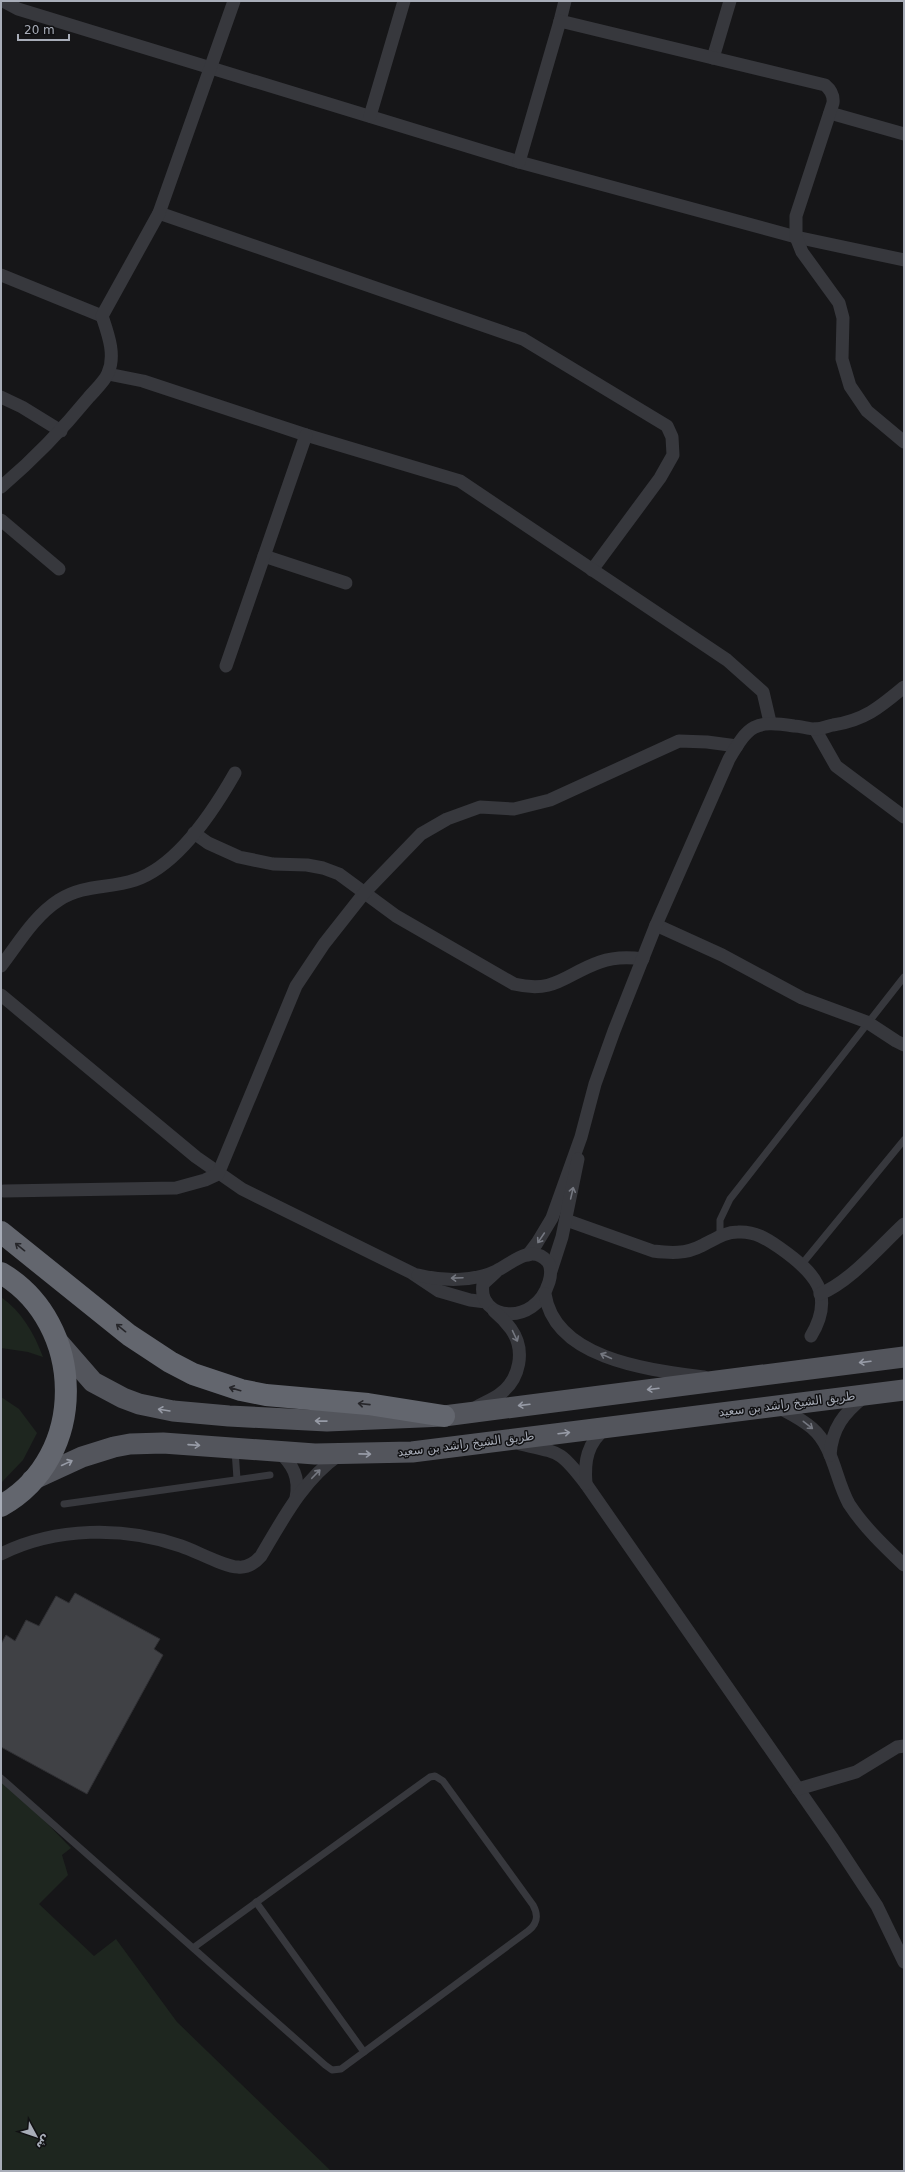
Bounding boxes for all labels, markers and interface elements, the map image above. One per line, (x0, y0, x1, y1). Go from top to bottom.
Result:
scale bar (18, 16, 69, 42)
text: 20 m (24, 23, 55, 37)
one-way arrow (568, 1187, 576, 1200)
one-way arrow (537, 1232, 545, 1243)
one-way arrow (14, 1242, 25, 1251)
one-way arrow (451, 1275, 464, 1282)
one-way arrow (116, 1324, 126, 1333)
one-way arrow (512, 1330, 519, 1342)
one-way arrow (600, 1351, 612, 1359)
one-way arrow (859, 1358, 872, 1366)
one-way arrow (229, 1385, 242, 1392)
one-way arrow (647, 1385, 660, 1392)
street label: طريق الشيخ راشد بن سعيد (718, 1389, 856, 1420)
one-way arrow (358, 1400, 371, 1408)
one-way arrow (518, 1401, 531, 1409)
one-way arrow (158, 1405, 171, 1413)
one-way arrow (315, 1417, 328, 1425)
one-way arrow (803, 1421, 814, 1429)
street label: طريق الشيخ راشد بن سعيد (397, 1429, 535, 1460)
one-way arrow (557, 1429, 570, 1436)
one-way arrow (187, 1442, 200, 1449)
one-way arrow (358, 1450, 371, 1458)
one-way arrow (61, 1459, 73, 1466)
one-way arrow (311, 1469, 320, 1479)
north arrow (16, 2116, 56, 2156)
text: ش (33, 2132, 53, 2152)

